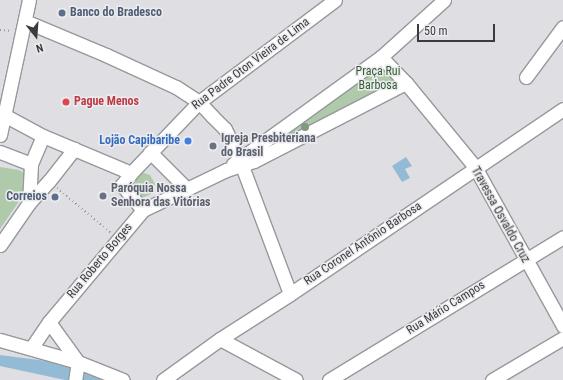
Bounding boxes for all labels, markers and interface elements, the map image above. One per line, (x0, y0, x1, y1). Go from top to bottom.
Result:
place label: Banco do Bradesco (70, 6, 162, 20)
marker: Banco do Bradesco (57, 8, 67, 18)
street label: Rua Padre Oton Vieira de Lima (189, 15, 313, 113)
north arrow (16, 16, 56, 56)
scale bar (419, 16, 497, 42)
text: 50 m (424, 24, 448, 38)
text: N (35, 41, 45, 55)
park label: Praça Rui Barbosa (356, 65, 400, 93)
place label: Pague Menos (74, 95, 139, 109)
marker: Pague Menos (61, 97, 71, 107)
place label: Igreja Presbiteriana do Brasil (221, 132, 316, 160)
place label: Lojão Capibaribe (99, 134, 180, 148)
marker: Lojão Capibaribe (183, 136, 193, 146)
marker: Igreja Presbiteriana do Brasil (208, 141, 218, 151)
street label: Travessa Osvaldo Cruz (468, 164, 532, 266)
place label: Paróquia Nossa Senhora das Vitórias (111, 182, 211, 210)
place label: Correios (6, 190, 47, 204)
marker: Paróquia Nossa Senhora das Vitórias (98, 191, 108, 201)
marker: Correios (50, 192, 60, 202)
street label: Rua Coronel Antônio Barbosa (301, 199, 425, 289)
street label: Rua Roberto Borges (64, 220, 136, 302)
street label: Rua Mário Campos (404, 278, 488, 338)

